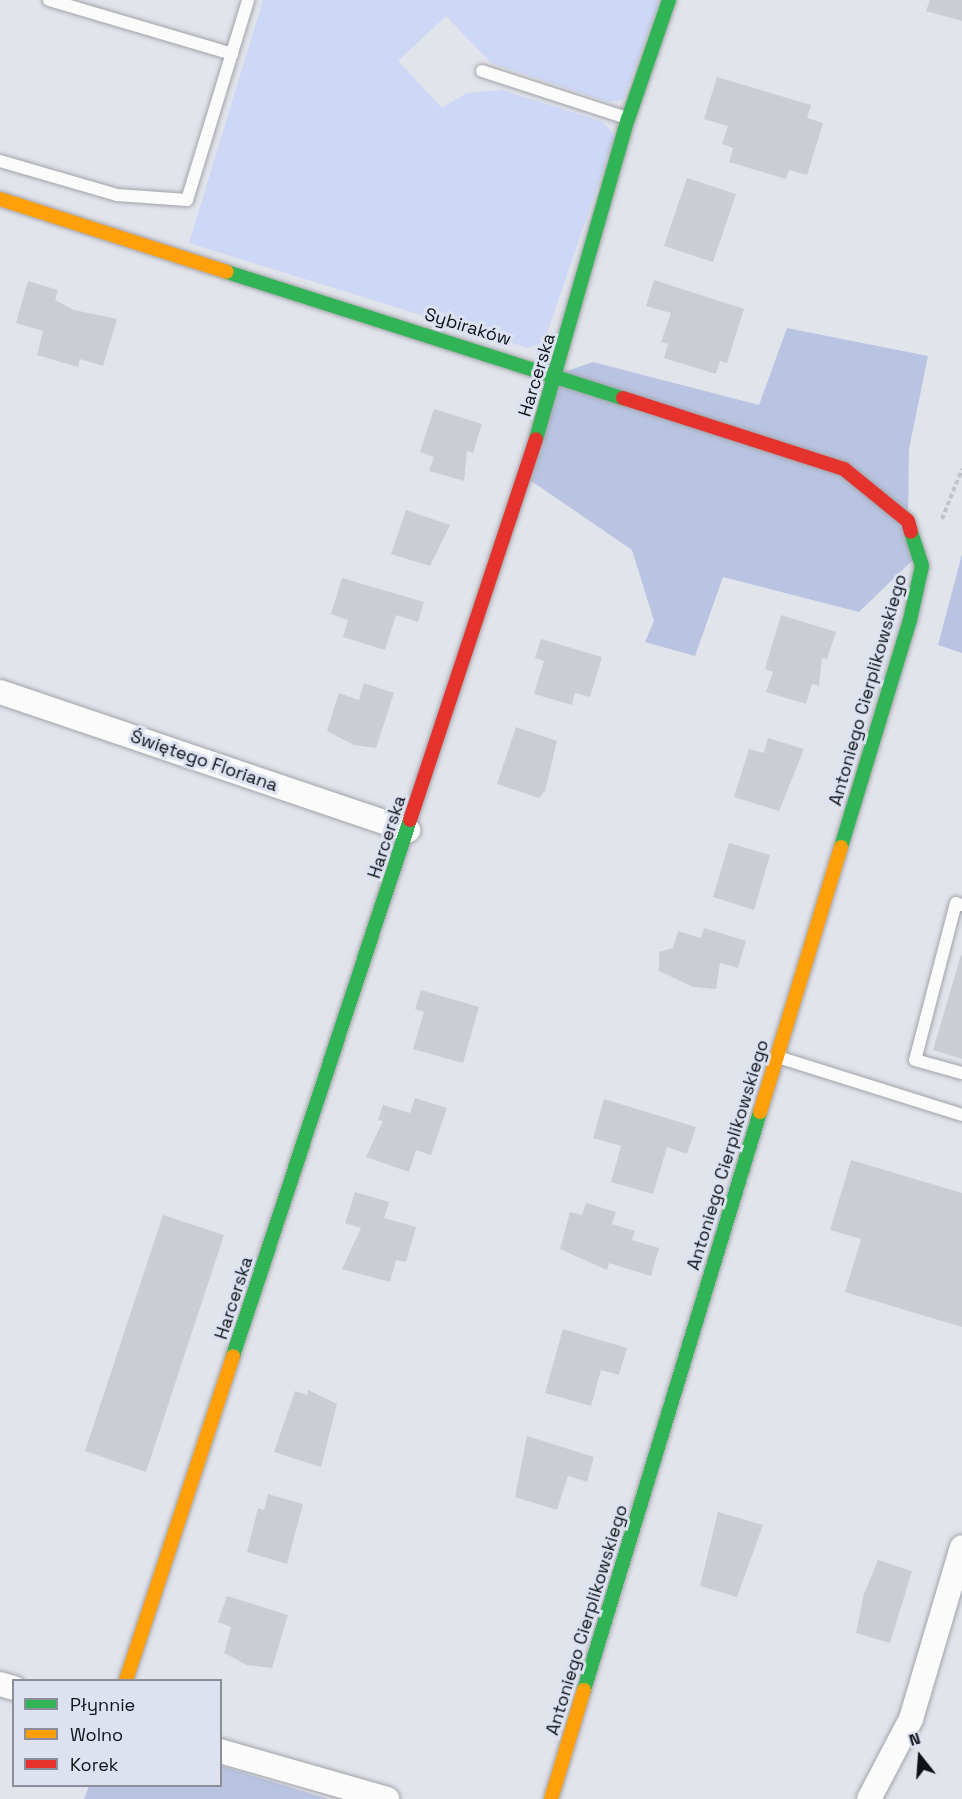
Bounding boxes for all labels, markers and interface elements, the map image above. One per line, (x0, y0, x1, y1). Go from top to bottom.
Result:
street label: Sybiraków (422, 304, 514, 350)
street label: Harcerska (514, 331, 560, 419)
street label: Antoniego Cierplikowskiego (825, 572, 911, 808)
street label: Świętego Floriana (128, 726, 280, 796)
street label: Harcerska (363, 793, 411, 881)
street label: Antoniego Cierplikowskiego (683, 1037, 773, 1273)
street label: Harcerska (210, 1254, 258, 1342)
street label: Antoniego Cierplikowskiego (542, 1502, 632, 1738)
legend (12, 1679, 222, 1787)
text: Płynnie (70, 1693, 135, 1716)
text: Wolno (70, 1723, 123, 1746)
north arrow (890, 1727, 950, 1787)
text: N (906, 1728, 923, 1751)
text: Korek (70, 1753, 119, 1776)

